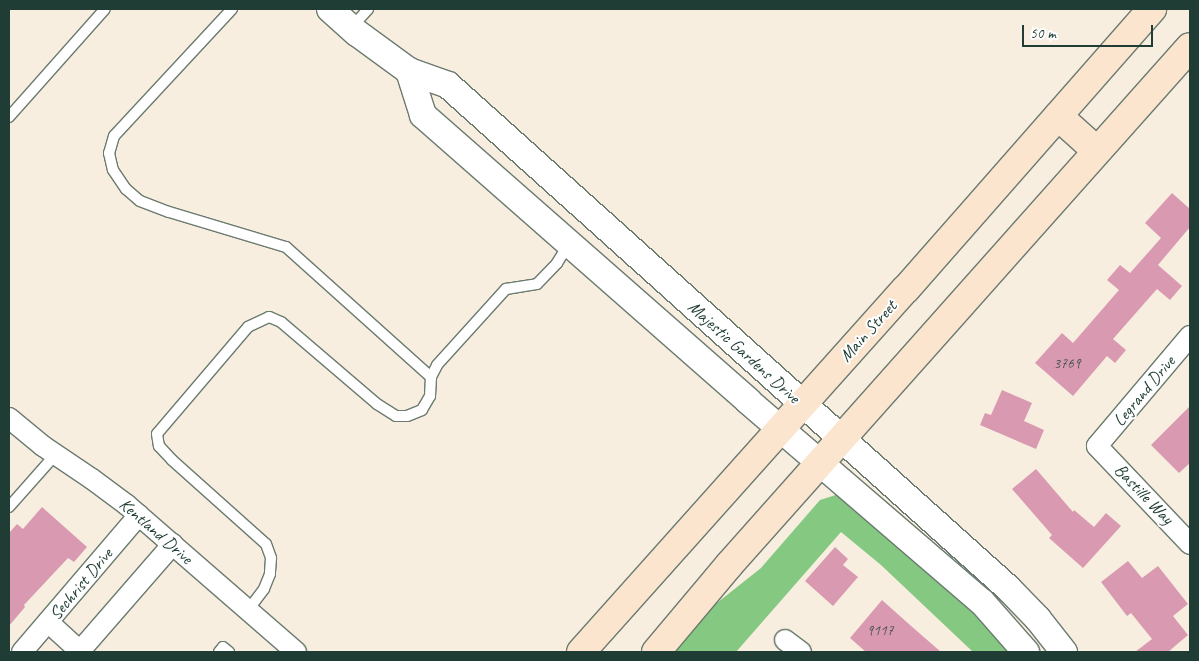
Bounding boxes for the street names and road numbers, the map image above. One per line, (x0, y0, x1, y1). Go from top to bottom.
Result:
street label: Majestic Gardens Drive (683, 296, 805, 408)
street label: Main Street (835, 296, 901, 366)
street label: Legrand Drive (1108, 351, 1180, 431)
street label: Bastille Way (1110, 459, 1178, 529)
street label: Kentland Drive (115, 493, 197, 569)
street label: Sechrist Drive (45, 544, 117, 624)

